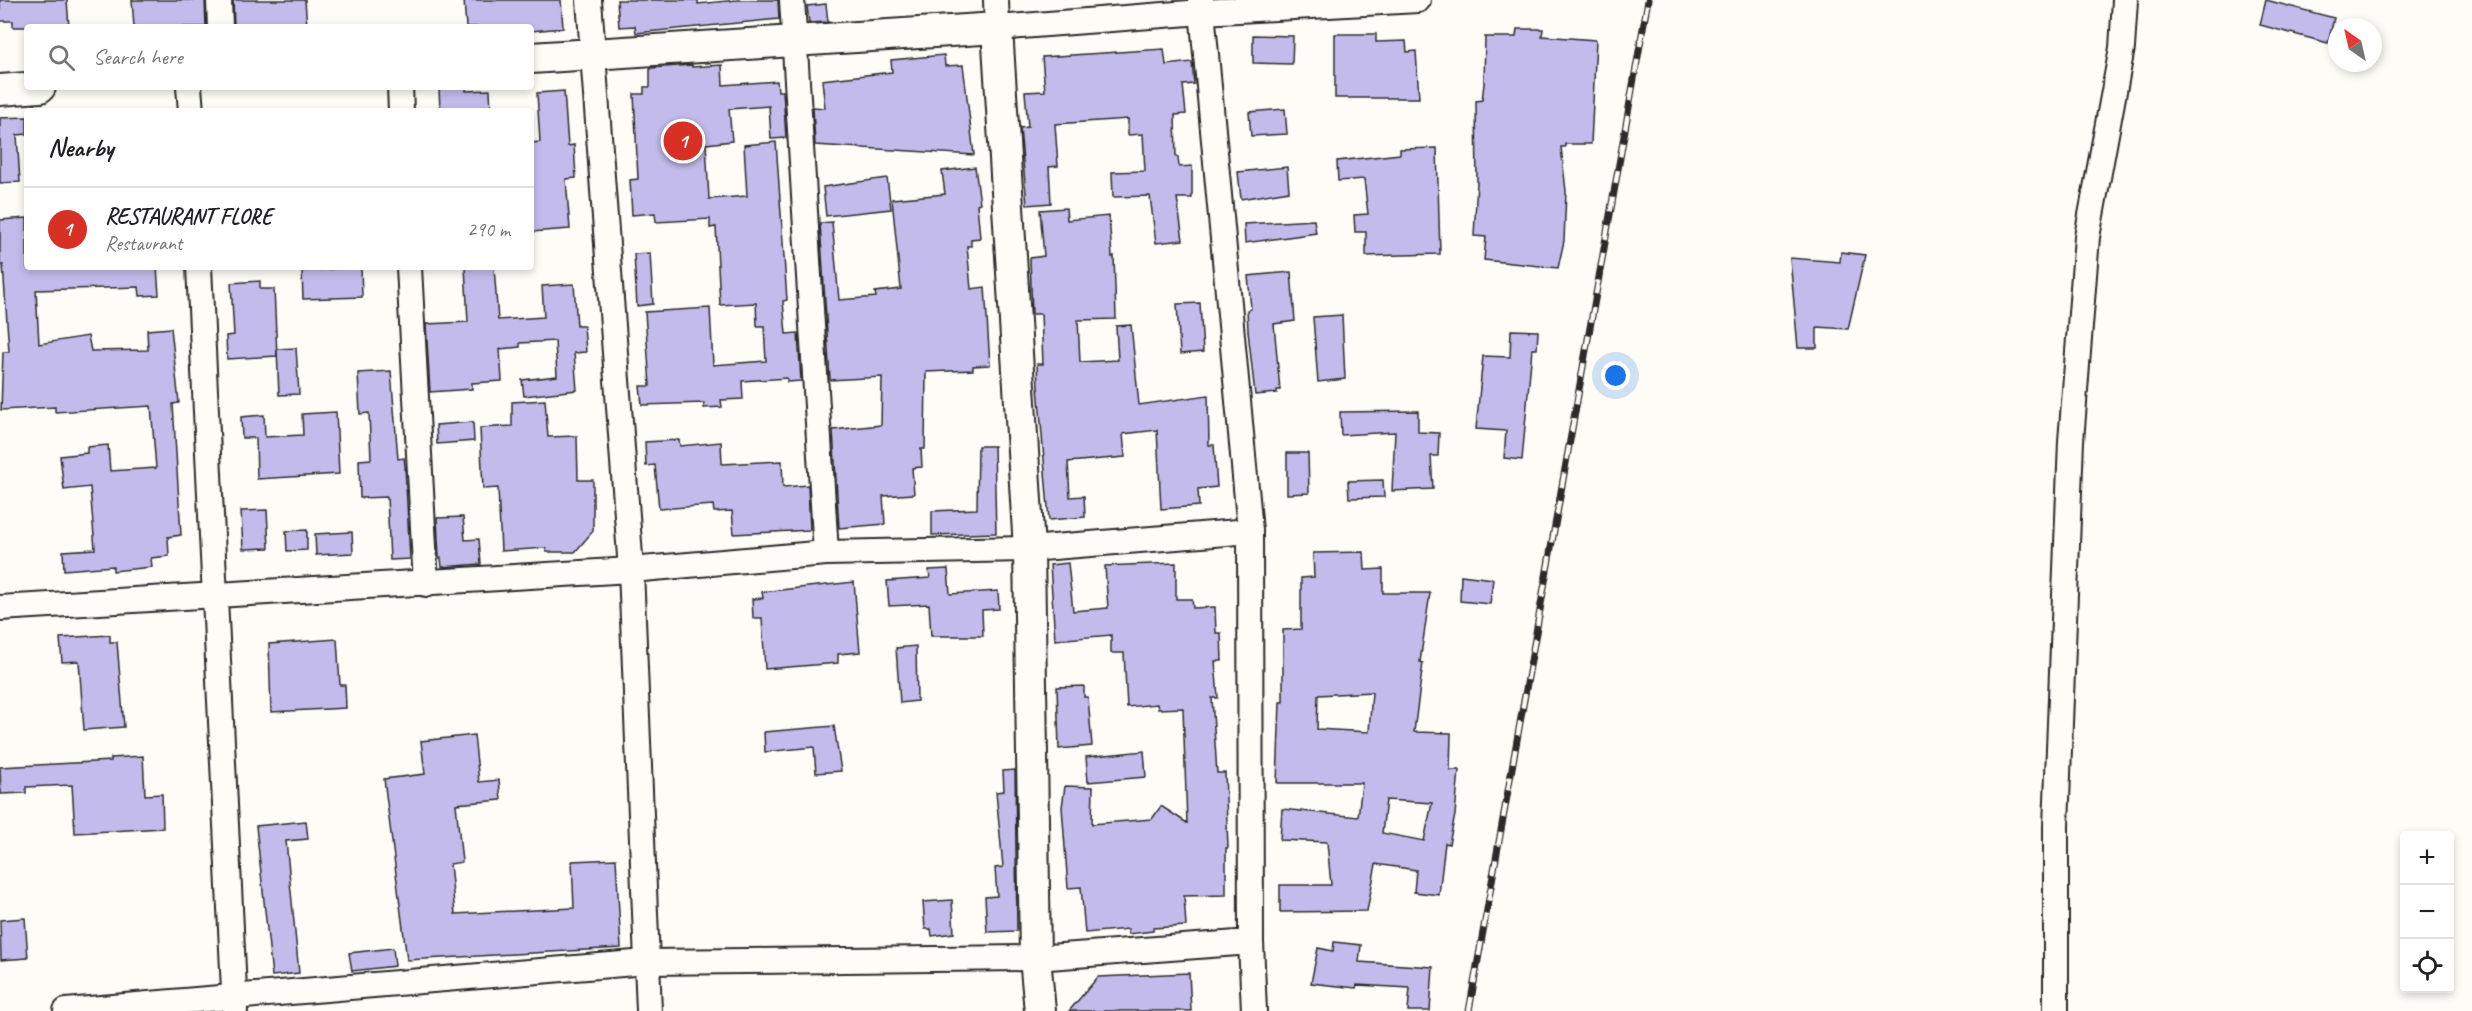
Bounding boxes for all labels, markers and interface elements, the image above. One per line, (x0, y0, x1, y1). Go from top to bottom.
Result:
north arrow (2328, 18, 2382, 72)
search box (24, 24, 534, 90)
icon: search (45, 41, 78, 74)
text: Search here (93, 43, 183, 71)
pin: 1 (664, 118, 702, 164)
text: Nearby (48, 131, 113, 164)
text: RESTAURANT FLORE (105, 203, 272, 231)
text: 1 (63, 217, 72, 242)
text: 290 m (467, 217, 510, 242)
text: Restaurant (105, 231, 182, 256)
your location (1601, 361, 1630, 390)
map controls (2400, 831, 2454, 993)
button: + (2400, 831, 2454, 885)
button: − (2400, 885, 2454, 939)
button: locate (2400, 939, 2454, 993)

